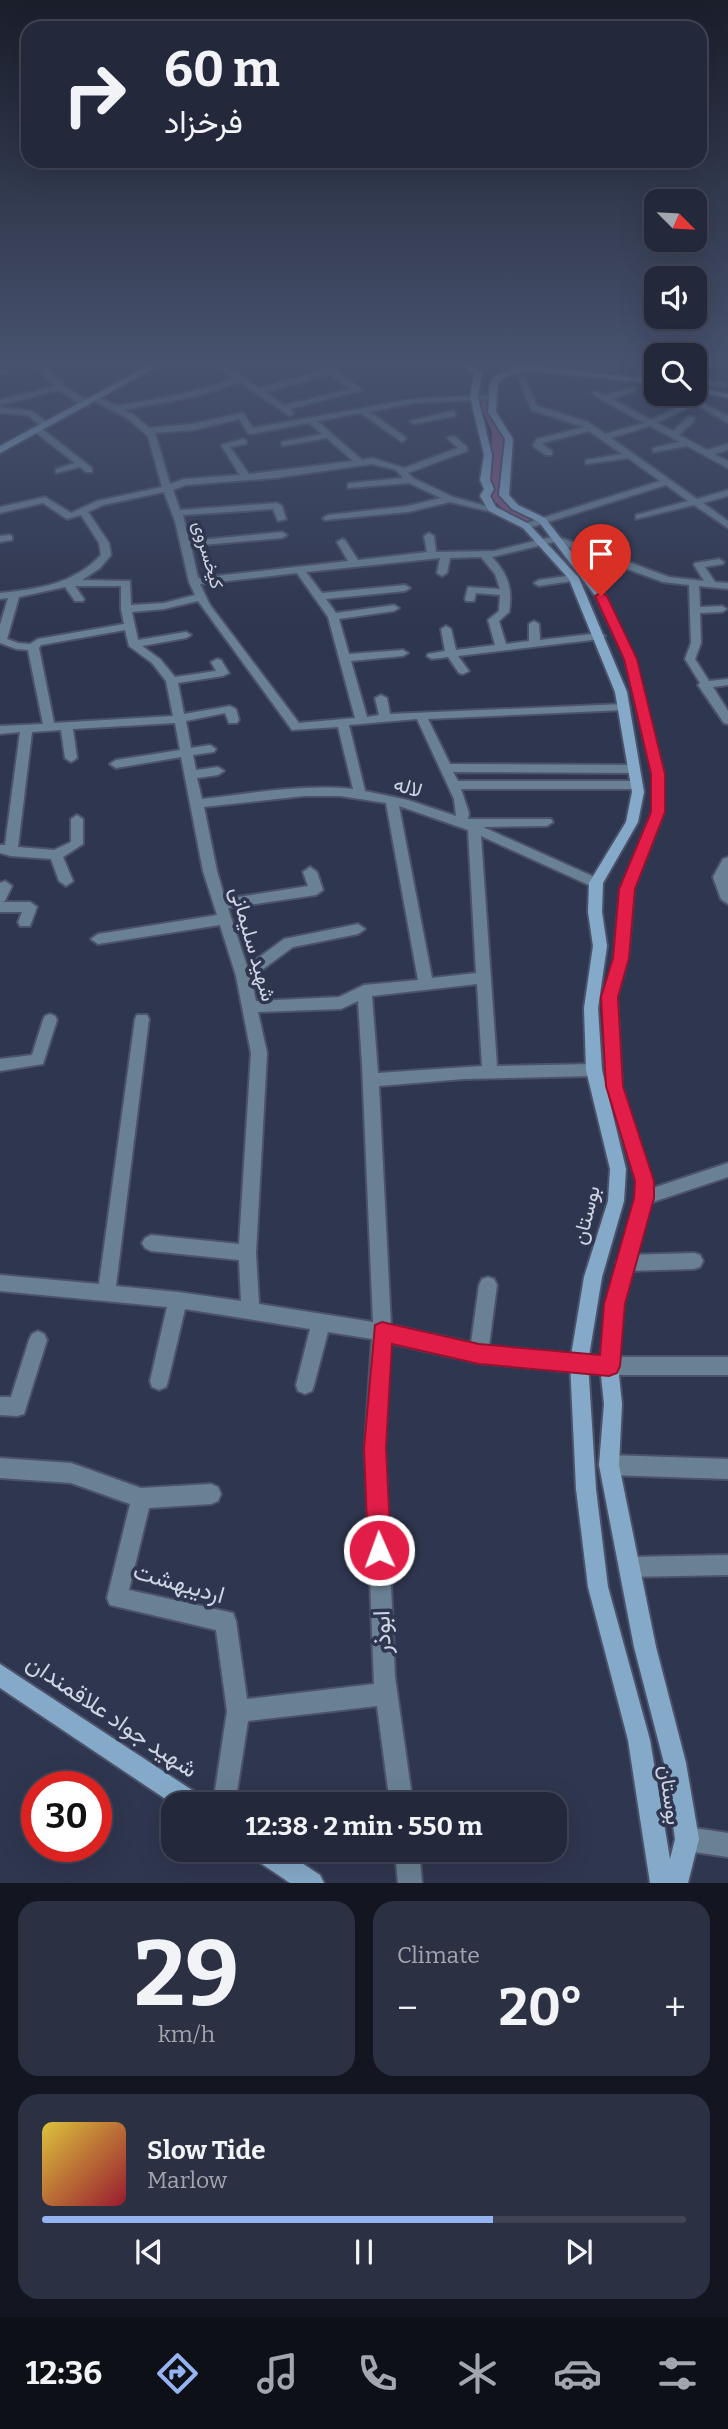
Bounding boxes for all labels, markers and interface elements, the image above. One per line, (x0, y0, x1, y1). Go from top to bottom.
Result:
text: 60 m (164, 40, 280, 99)
icon: right (49, 49, 140, 140)
text: فرخزاد (164, 103, 243, 141)
north arrow (644, 189, 707, 252)
map controls (644, 189, 707, 406)
button: sound (644, 266, 707, 329)
button: search (644, 343, 707, 406)
street label: کیخسروی (188, 519, 228, 591)
pin (571, 524, 631, 596)
icon: arrive (582, 535, 620, 573)
street label: لاله (390, 770, 426, 804)
street label: شهید سلیمانی (224, 884, 282, 1004)
street label: بوستان (566, 1183, 606, 1247)
position arrow (342, 1513, 416, 1587)
street label: اردیبهشت (130, 1557, 228, 1610)
street label: ابوذر (367, 1610, 398, 1655)
street label: شهید جواد علاقمندان (21, 1648, 203, 1784)
street label: بوستان (653, 1764, 687, 1826)
speed limit sign: 30 (21, 1771, 112, 1862)
text: 12:38 · 2 min · 550 m (246, 1811, 482, 1842)
text: 29 (134, 1920, 239, 2029)
text: Climate (397, 1941, 480, 1969)
text: 20° (499, 1976, 583, 2039)
text: − (397, 1985, 418, 2031)
text: + (664, 1985, 686, 2031)
text: km/h (158, 2020, 215, 2048)
text: Slow Tide (147, 2135, 266, 2166)
text: Marlow (147, 2166, 227, 2194)
icon: previous (130, 2233, 168, 2271)
icon: pause (345, 2233, 383, 2271)
icon: next (560, 2233, 598, 2271)
icon: directions (153, 2349, 202, 2398)
icon: music (253, 2349, 302, 2398)
icon: phone (353, 2349, 402, 2398)
icon: climate (453, 2349, 502, 2398)
icon: car (553, 2349, 602, 2398)
icon: filters (653, 2349, 702, 2398)
text: 12:36 (26, 2354, 102, 2392)

